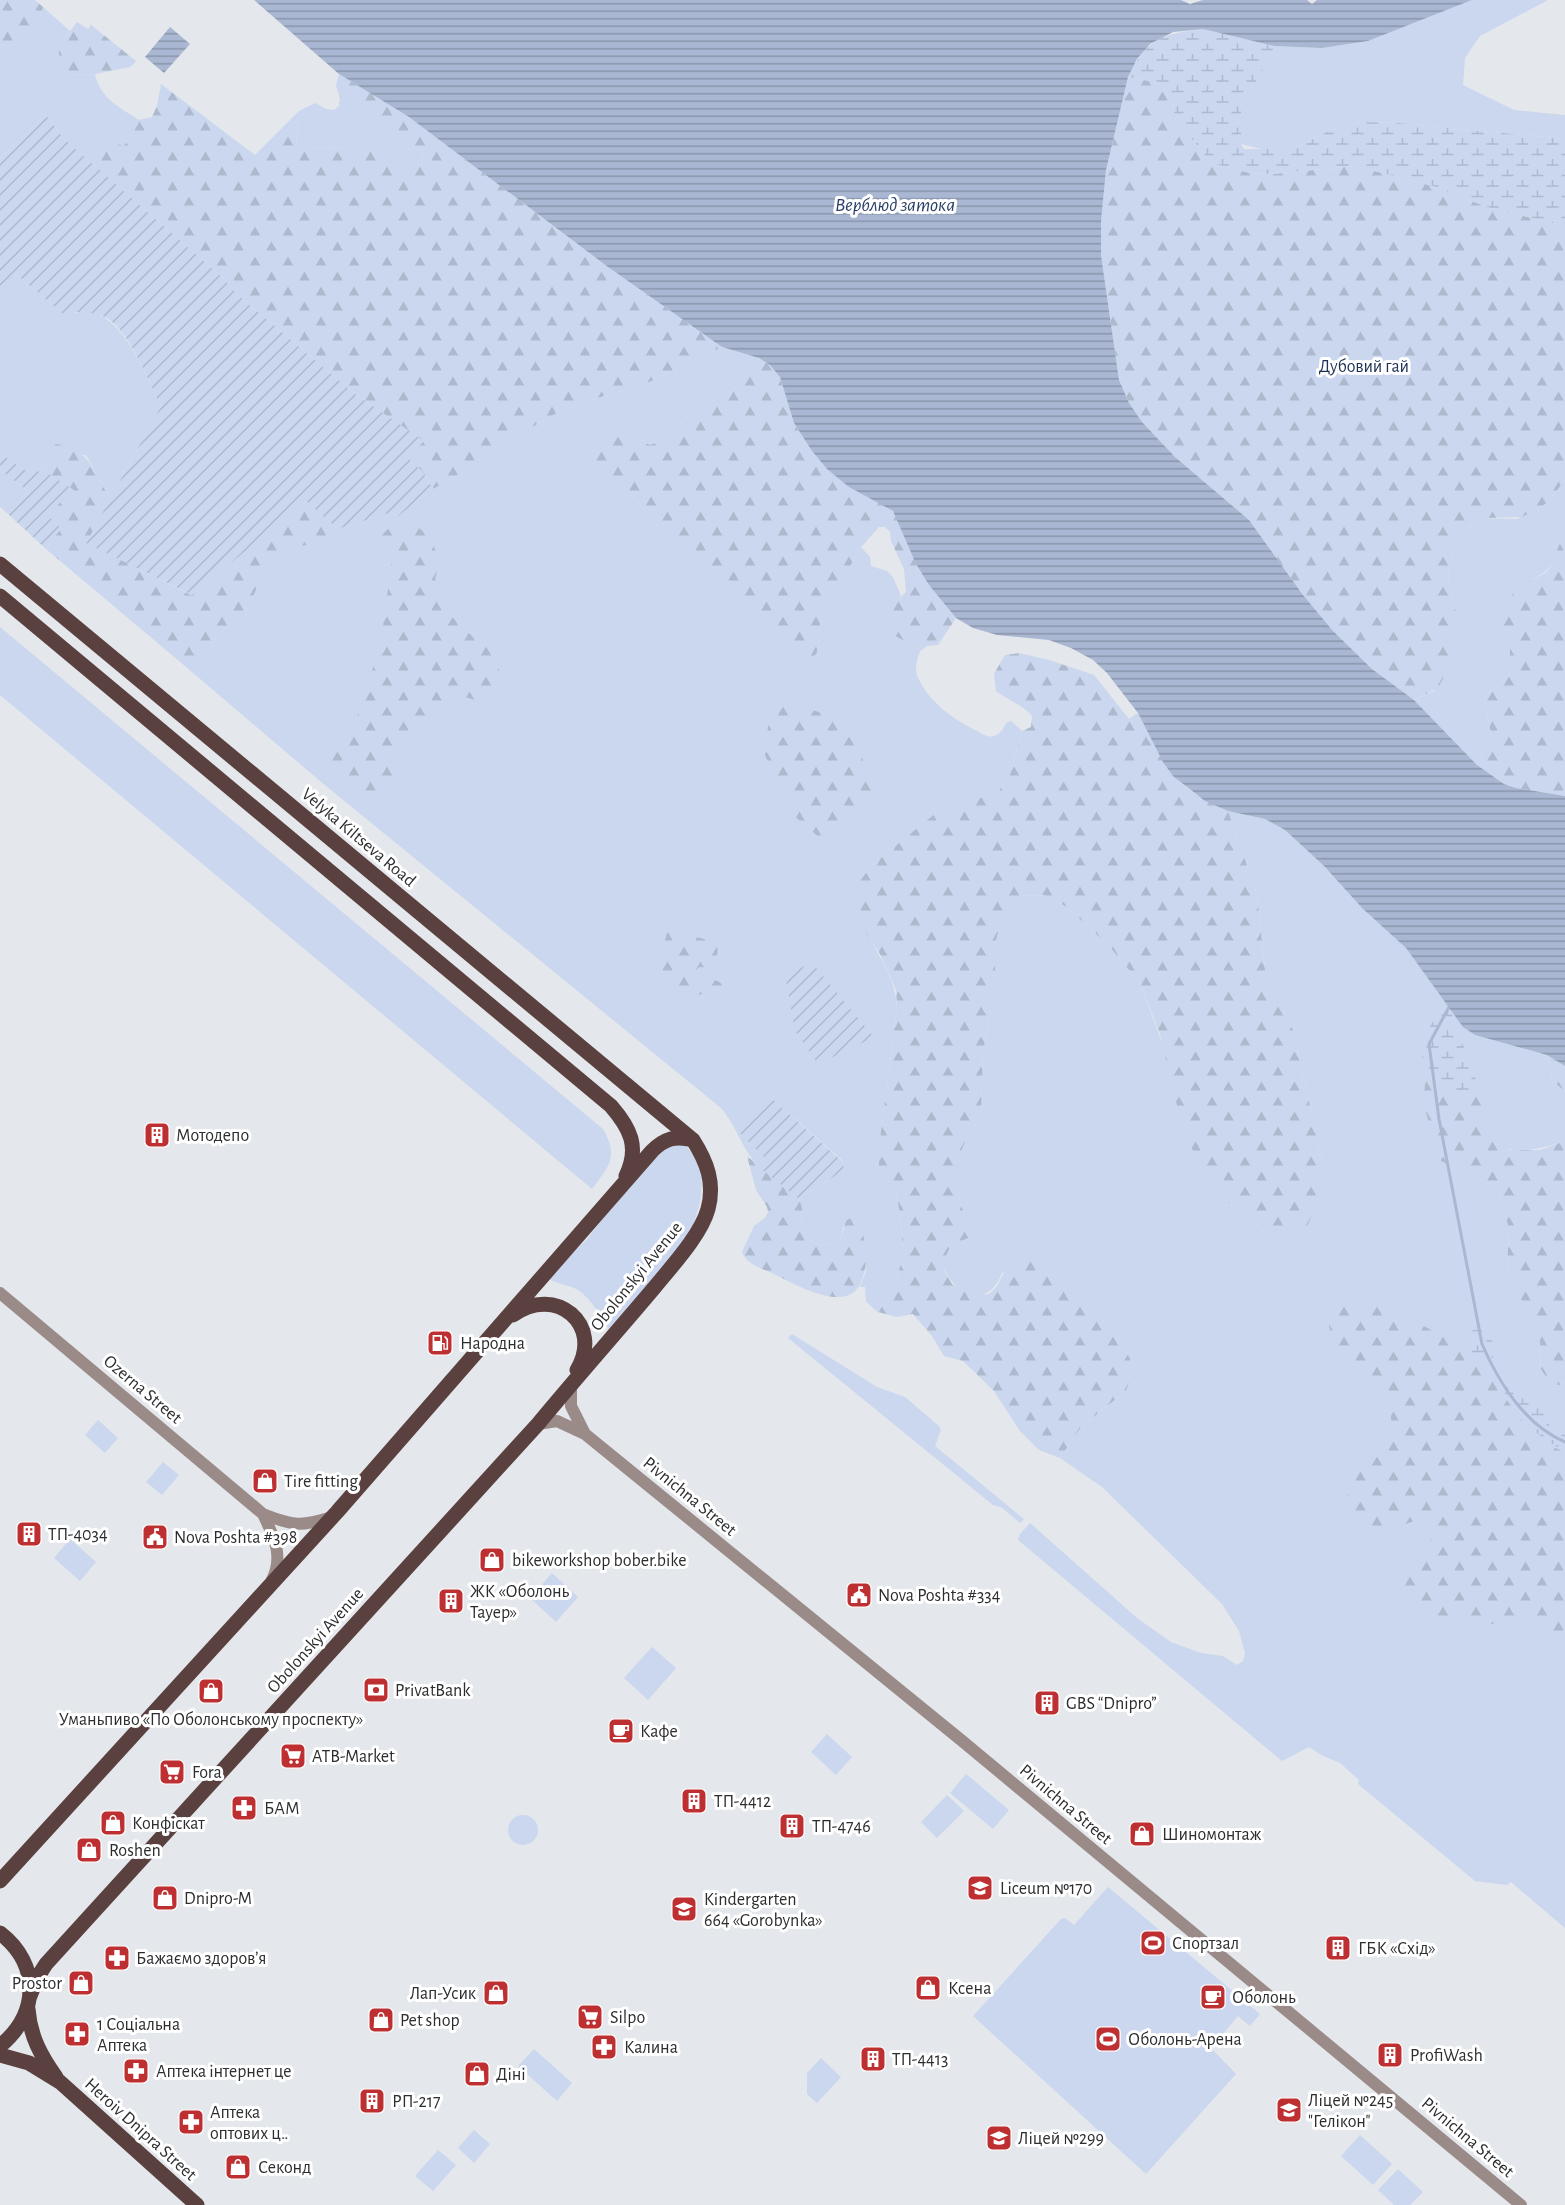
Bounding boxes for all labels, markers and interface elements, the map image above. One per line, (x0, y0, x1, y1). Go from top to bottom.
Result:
water label: Верблюд затока (835, 195, 955, 215)
park label: Дубовий гай (1319, 357, 1409, 376)
street label: Velyka Kiltseva Road (298, 785, 419, 891)
building icon: Мотодепо (142, 1120, 172, 1150)
place label: Мотодепо (176, 1127, 249, 1145)
street label: Obolonskyi Avenue (588, 1219, 686, 1334)
fuel station icon: Народна (425, 1328, 455, 1358)
place label: Народна (460, 1335, 525, 1353)
street label: Ozerna Street (100, 1352, 185, 1428)
street label: Pivnichna Street (639, 1454, 740, 1540)
shop icon: Tire fitting (250, 1466, 280, 1496)
place label: Tire fitting (284, 1473, 358, 1491)
building icon: ТП-4034 (14, 1519, 44, 1549)
public building icon: Nova Poshta #398 (140, 1522, 170, 1552)
place label: ТП-4034 (48, 1526, 108, 1544)
place label: Nova Poshta #398 (174, 1529, 297, 1547)
shop icon: bikeworkshop bober.bike (477, 1545, 507, 1575)
place label: bikeworkshop bober.bike (512, 1552, 687, 1570)
public building icon: Nova Poshta #334 (844, 1580, 874, 1610)
place label: ЖК «Оболонь Тауер» (470, 1582, 569, 1622)
street label: Obolonskyi Avenue (264, 1585, 367, 1697)
building icon: ЖК «Оболонь Тауер» (436, 1586, 466, 1616)
place label: Nova Poshta #334 (878, 1587, 1001, 1605)
bank icon: PrivatBank (361, 1675, 391, 1705)
shop icon: Уманьпиво «По Оболонському проспекту» (196, 1676, 226, 1706)
place label: PrivatBank (395, 1682, 471, 1700)
building icon: GBS “Dnipro” (1032, 1688, 1062, 1718)
place label: GBS “Dnipro” (1066, 1695, 1157, 1713)
place label: Уманьпиво «По Оболонському проспекту» (59, 1710, 363, 1729)
cafe icon: Кафе (606, 1716, 636, 1746)
place label: Кафе (640, 1723, 678, 1741)
supermarket icon: ATB-Market (278, 1741, 308, 1771)
place label: ATB-Market (312, 1748, 395, 1766)
supermarket icon: Fora (157, 1757, 187, 1787)
street label: Pivnichna Street (1016, 1761, 1115, 1848)
place label: Fora (192, 1764, 222, 1782)
building icon: ТП-4412 (679, 1786, 709, 1816)
pharmacy icon: БАМ (229, 1793, 259, 1823)
place label: ТП-4412 (714, 1793, 771, 1811)
place label: БАМ (264, 1800, 300, 1818)
shop icon: Конфіскат (98, 1808, 128, 1838)
building icon: ТП-4746 (777, 1811, 807, 1841)
place label: Конфіскат (132, 1815, 205, 1833)
place label: ТП-4746 (812, 1818, 871, 1836)
shop icon: Шиномонтаж (1127, 1819, 1157, 1849)
place label: Шиномонтаж (1162, 1826, 1262, 1844)
shop icon: Roshen (74, 1835, 104, 1865)
place label: Roshen (109, 1842, 161, 1860)
school or university icon: Liceum №170 (965, 1873, 995, 1903)
place label: Liceum №170 (1000, 1880, 1092, 1898)
shop icon: Dnipro-M (150, 1883, 180, 1913)
place label: Dnipro-M (184, 1890, 252, 1908)
place label: Kindergarten 664 «Gorobynka» (704, 1891, 823, 1930)
school or university icon: Kindergarten 664 «Gorobynka» (669, 1894, 699, 1924)
sports icon: Спортзал (1138, 1928, 1168, 1958)
building icon: ГБК «Схід» (1323, 1933, 1353, 1963)
place label: Спортзал (1172, 1935, 1239, 1953)
place label: ГБК «Схід» (1358, 1940, 1436, 1958)
pharmacy icon: Бажаємо здоровʼя (102, 1943, 132, 1973)
place label: Бажаємо здоровʼя (136, 1950, 267, 1968)
shop icon: Prostor (66, 1968, 96, 1998)
shop icon: Ксена (913, 1973, 943, 2003)
place label: Prostor (12, 1975, 62, 1993)
shop icon: Лап-Усик (481, 1978, 511, 2008)
place label: Ксена (948, 1980, 991, 1998)
cafe icon: Оболонь (1198, 1982, 1228, 2012)
place label: Лап-Усик (410, 1985, 477, 2003)
place label: Оболонь (1232, 1988, 1296, 2007)
supermarket icon: Silpo (575, 2002, 605, 2032)
shop icon: Pet shop (366, 2005, 396, 2035)
place label: Silpo (610, 2009, 645, 2027)
place label: Pet shop (400, 2012, 460, 2030)
place label: 1 Соціальна Аптека (97, 2016, 180, 2055)
pharmacy icon: 1 Соціальна Аптека (62, 2019, 92, 2049)
sports icon: Оболонь-Арена (1093, 2024, 1123, 2054)
place label: Оболонь-Арена (1128, 2030, 1242, 2049)
pharmacy icon: Калина (589, 2032, 619, 2062)
place label: Калина (624, 2039, 678, 2057)
building icon: ProfiWash (1375, 2040, 1405, 2070)
building icon: ТП-4413 (858, 2044, 888, 2074)
place label: ProfiWash (1410, 2047, 1483, 2065)
place label: ТП-4413 (892, 2051, 948, 2069)
pharmacy icon: Аптека інтернет це (121, 2056, 151, 2086)
shop icon: Діні (462, 2059, 492, 2089)
place label: Аптека інтернет це (156, 2063, 292, 2081)
place label: Діні (496, 2066, 525, 2084)
street label: Heroiv Dnipra Street (81, 2075, 200, 2185)
building icon: РП-217 (357, 2086, 387, 2116)
place label: Ліцей №245 "Гелікон" (1308, 2092, 1393, 2131)
place label: РП-217 (392, 2093, 440, 2111)
street label: Pivnichna Street (1418, 2094, 1517, 2181)
school or university icon: Ліцей №245 "Гелікон" (1274, 2095, 1304, 2125)
place label: Аптека оптових ц‥ (210, 2104, 288, 2143)
pharmacy icon: Аптека оптових ц‥ (176, 2107, 206, 2137)
school or university icon: Ліцей №299 (984, 2123, 1014, 2153)
place label: Ліцей №299 (1018, 2130, 1104, 2148)
shop icon: Секонд (223, 2152, 253, 2182)
place label: Секонд (258, 2159, 311, 2177)

